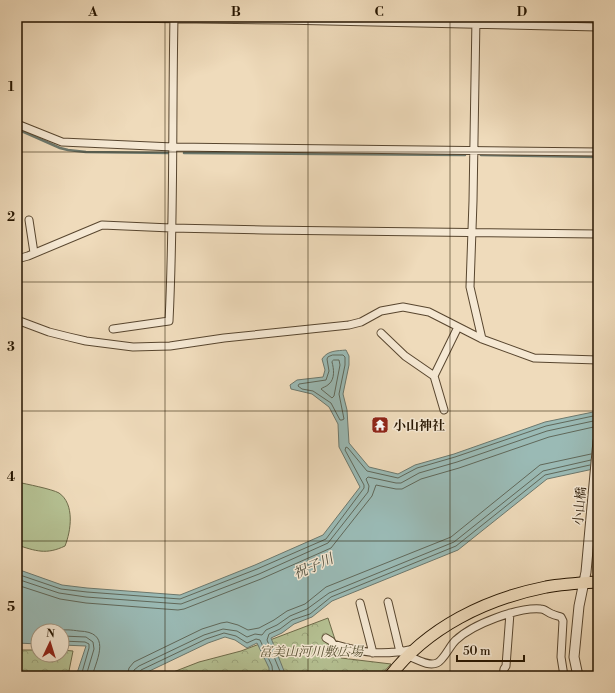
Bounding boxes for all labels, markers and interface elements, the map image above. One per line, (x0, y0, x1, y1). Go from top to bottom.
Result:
text: A (87, 4, 98, 20)
text: B (231, 4, 241, 20)
text: C (374, 4, 384, 20)
text: D (517, 4, 527, 20)
text: 1 (8, 79, 15, 95)
text: 2 (7, 209, 15, 225)
text: 3 (7, 339, 15, 355)
temple icon: 小山神社 (370, 415, 390, 435)
place label: 小山神社 (393, 418, 445, 434)
text: 4 (7, 469, 16, 485)
street label: 小山橋 (570, 486, 590, 526)
water label: 祝子川 (291, 549, 338, 584)
text: 5 (7, 599, 15, 615)
north arrow (30, 623, 70, 663)
text: N (46, 627, 56, 641)
scale bar (457, 637, 524, 663)
park label: 富美山河川敷広場 (259, 644, 364, 660)
text: 50 m (463, 644, 491, 659)

